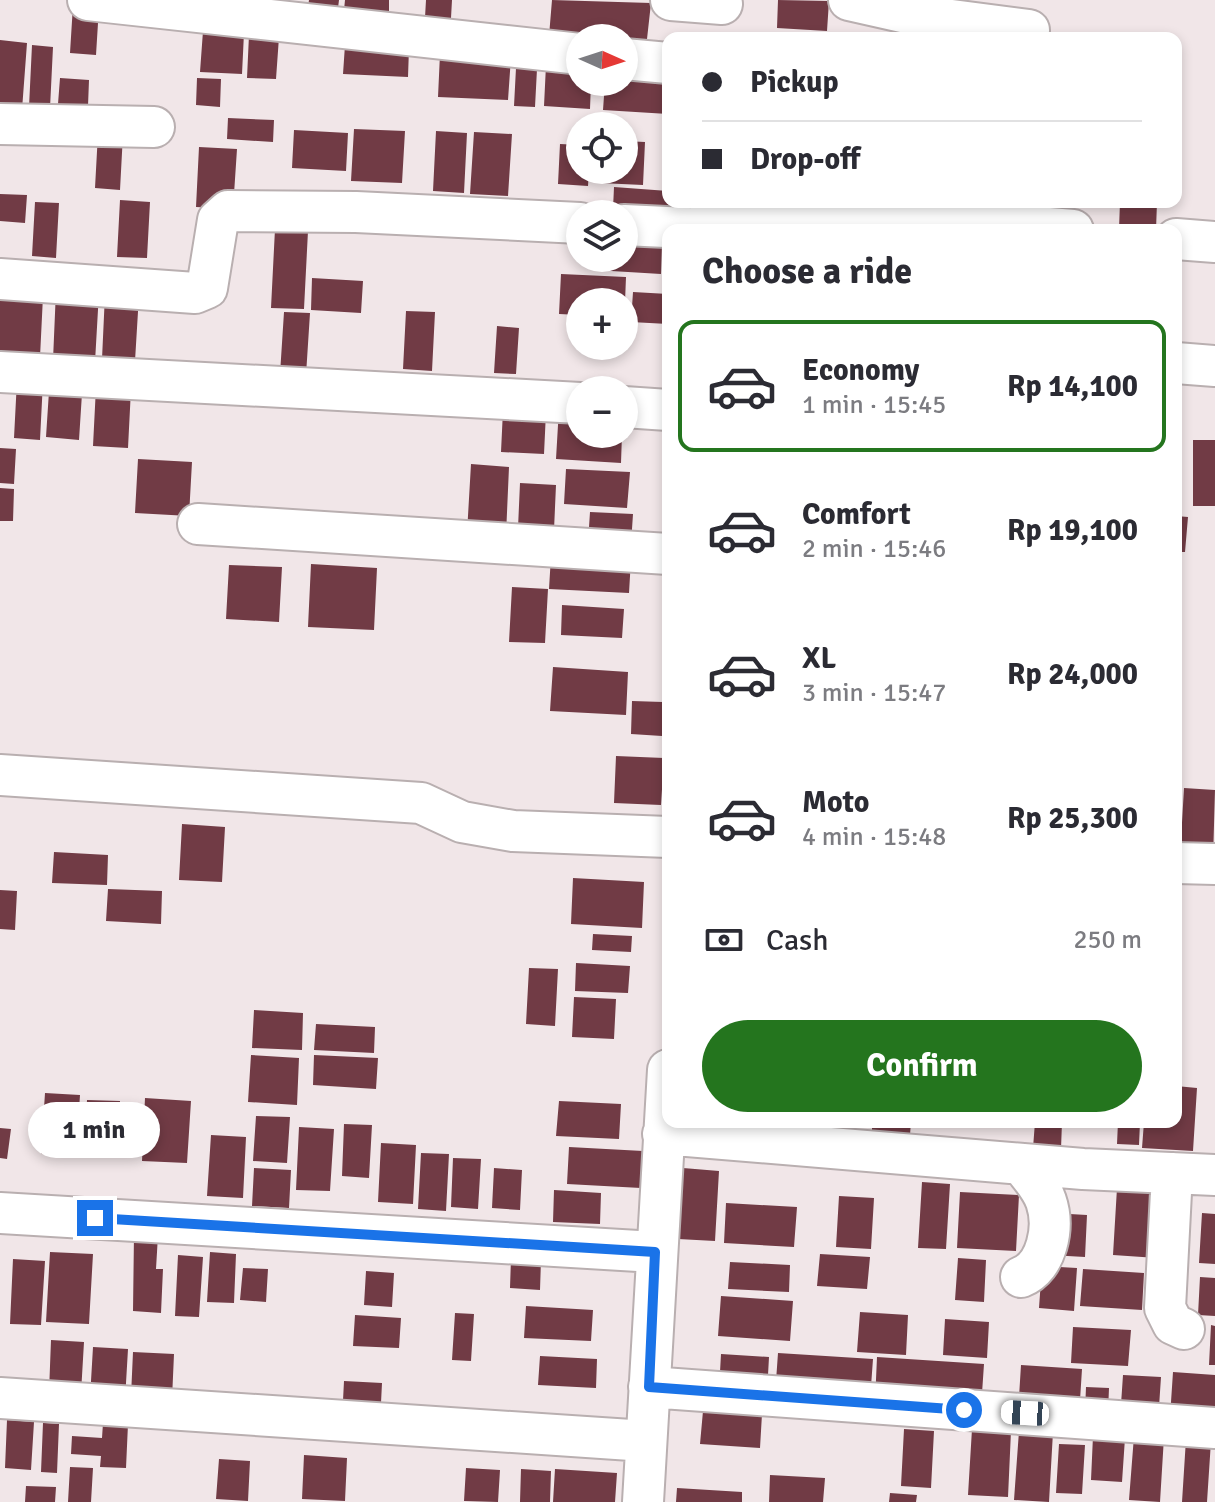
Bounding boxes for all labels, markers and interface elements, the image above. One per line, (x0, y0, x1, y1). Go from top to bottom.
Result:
north arrow (566, 24, 638, 96)
map controls (566, 24, 638, 448)
text: Pickup (750, 64, 839, 101)
button: locate (566, 112, 638, 184)
text: Drop-off (750, 141, 860, 178)
button: layers (566, 200, 638, 272)
text: Choose a ride (702, 249, 912, 294)
button: + (566, 288, 638, 360)
icon: car (706, 350, 778, 422)
text: Economy (802, 352, 919, 389)
text: Rp 14,100 (1007, 368, 1138, 405)
button: − (566, 376, 638, 448)
text: 1 min · 15:45 (802, 389, 946, 421)
icon: car (706, 494, 778, 566)
text: Comfort (802, 496, 911, 533)
text: Rp 19,100 (1007, 512, 1138, 549)
text: 2 min · 15:46 (802, 533, 946, 565)
icon: car (706, 638, 778, 710)
text: XL (802, 640, 836, 677)
text: Rp 24,000 (1007, 656, 1138, 693)
text: 3 min · 15:47 (802, 677, 946, 709)
icon: car (706, 782, 778, 854)
text: Moto (802, 784, 869, 821)
text: Rp 25,300 (1007, 800, 1138, 837)
text: 4 min · 15:48 (802, 821, 946, 853)
icon: cash (702, 918, 746, 962)
text: Cash (766, 922, 829, 959)
text: 250 m (1073, 924, 1142, 956)
button: Confirm (702, 1020, 1142, 1112)
callout: 1 min (29, 1102, 161, 1158)
text: 1 min (63, 1114, 125, 1146)
route end (77, 1200, 113, 1236)
route start (946, 1392, 982, 1428)
car (1000, 1400, 1050, 1426)

